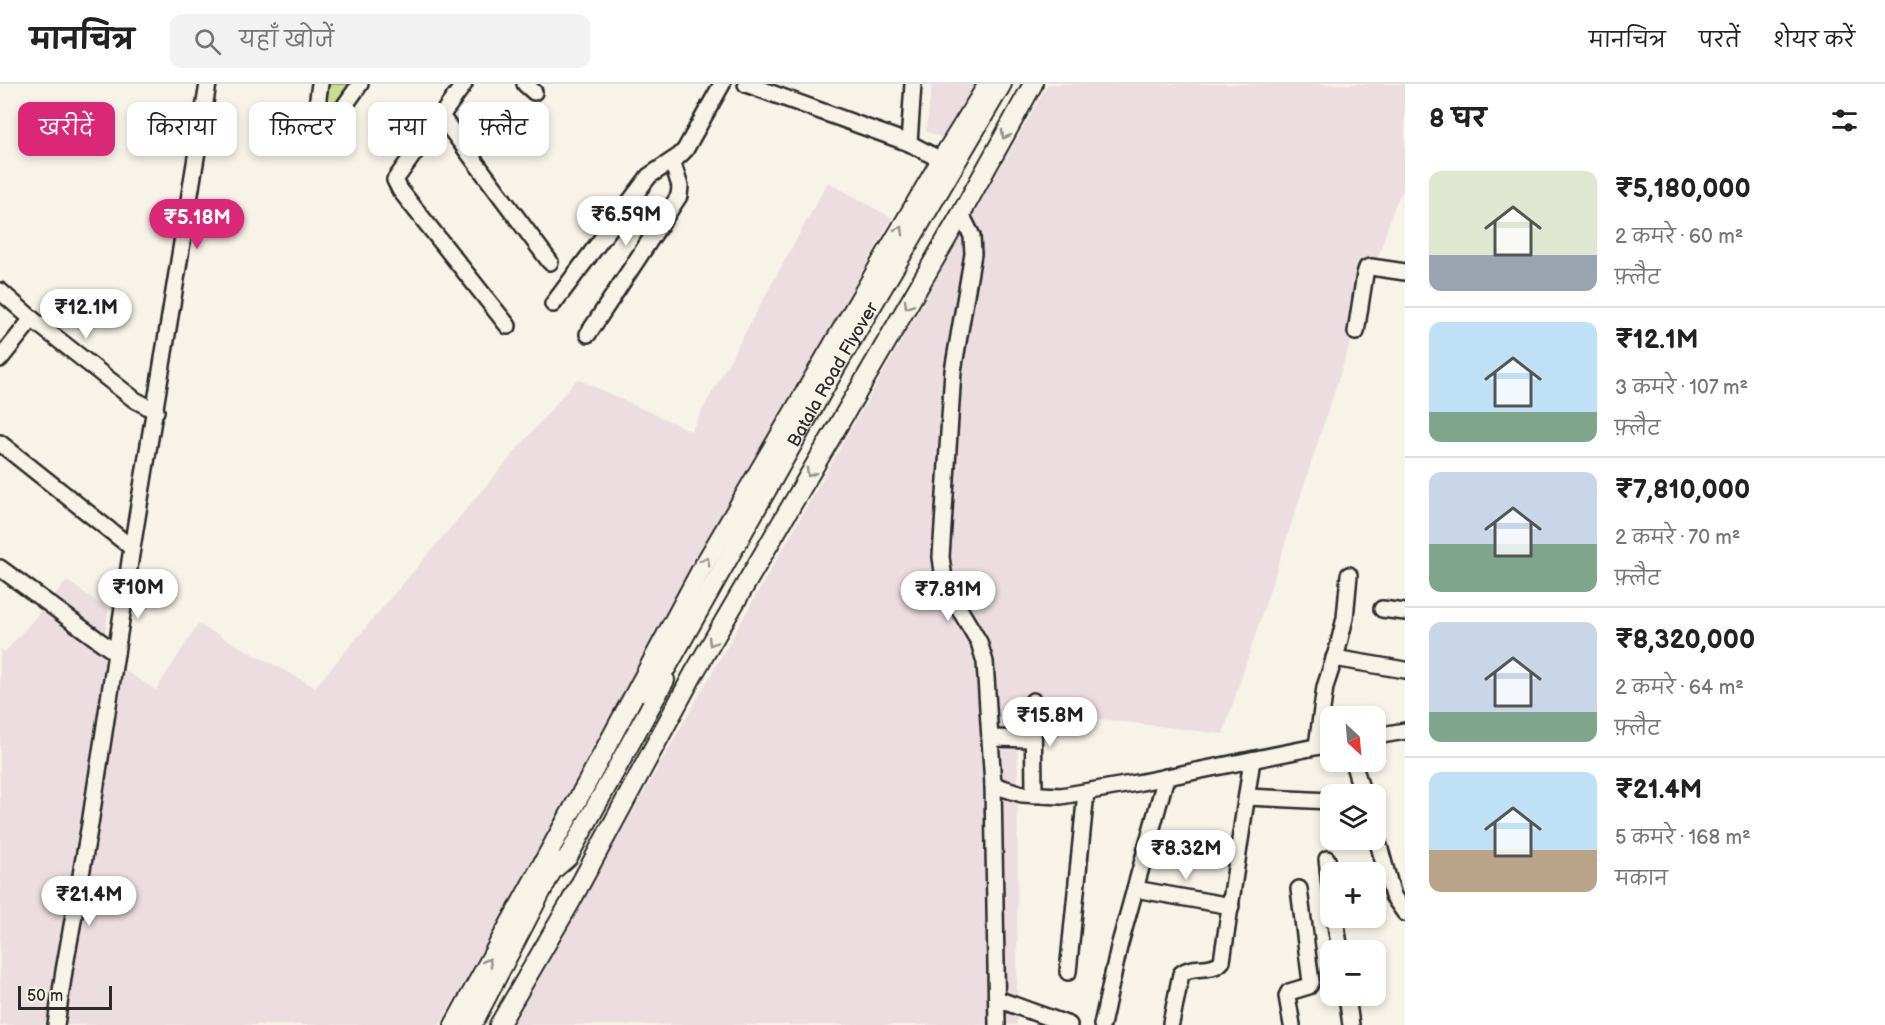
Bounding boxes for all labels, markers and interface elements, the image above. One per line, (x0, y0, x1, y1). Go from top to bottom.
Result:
search box (170, 14, 590, 68)
text: मानचित्र (30, 24, 134, 57)
icon: search (191, 25, 224, 58)
text: यहाँ खोजें (239, 27, 334, 54)
text: मानचित्र (1589, 28, 1666, 53)
text: परतें (1699, 28, 1740, 53)
text: शेयर करें (1773, 28, 1855, 53)
chip: खरीदें (18, 102, 115, 156)
chip: किराया (127, 102, 237, 156)
chip: फ़िल्टर (249, 102, 356, 156)
chip: नया (368, 102, 447, 156)
chip: फ़्लैट (459, 102, 549, 156)
text: 8 घर (1429, 104, 1486, 135)
icon: filters (1828, 104, 1861, 137)
one-way arrow (1001, 129, 1012, 139)
text: ₹5,180,000 (1615, 174, 1751, 205)
icon: home (1477, 195, 1549, 267)
pin: ₹6.59M (577, 196, 675, 247)
pin: ₹5.18M (148, 199, 246, 250)
text: ₹6.59M (591, 203, 661, 227)
text: ₹5.18M (163, 206, 231, 230)
text: 2 कमरे · 60 m² (1615, 225, 1743, 249)
one-way arrow (893, 226, 905, 236)
text: फ़्लैट (1615, 266, 1661, 290)
pin: ₹12.1M (37, 289, 135, 340)
text: ₹12.1M (54, 296, 118, 320)
street label: Batala Road Flyover (783, 298, 883, 450)
one-way arrow (904, 299, 915, 309)
text: ₹12.1M (1615, 325, 1698, 356)
icon: home (1477, 346, 1549, 418)
text: 3 कमरे · 107 m² (1615, 376, 1748, 400)
text: फ़्लैट (1615, 417, 1661, 441)
one-way arrow (806, 467, 817, 477)
text: ₹7,810,000 (1615, 475, 1750, 506)
icon: home (1477, 496, 1549, 568)
text: 2 कमरे · 70 m² (1615, 526, 1741, 550)
one-way arrow (699, 557, 710, 567)
text: फ़्लैट (1615, 567, 1661, 591)
pin: ₹10M (102, 569, 174, 620)
pin: ₹7.81M (899, 571, 997, 622)
text: ₹10M (112, 576, 164, 600)
text: ₹7.81M (915, 578, 981, 602)
text: ₹8,320,000 (1615, 625, 1755, 656)
one-way arrow (708, 636, 719, 646)
icon: home (1477, 646, 1549, 718)
text: 2 कमरे · 64 m² (1615, 676, 1744, 700)
pin: ₹15.8M (1001, 697, 1099, 748)
text: ₹15.8M (1016, 704, 1084, 728)
north arrow (1320, 706, 1386, 772)
map controls (1320, 706, 1386, 1006)
text: फ़्लैट (1615, 717, 1661, 741)
text: ₹21.4M (1615, 775, 1702, 806)
button: layers (1320, 784, 1386, 850)
icon: home (1477, 796, 1549, 868)
text: 5 कमरे · 168 m² (1615, 826, 1751, 850)
pin: ₹8.32M (1137, 830, 1235, 881)
text: ₹8.32M (1150, 837, 1222, 861)
button: + (1320, 862, 1386, 928)
text: मकान (1615, 867, 1668, 891)
pin: ₹21.4M (40, 876, 138, 927)
text: ₹21.4M (55, 883, 123, 907)
button: − (1320, 940, 1386, 1006)
one-way arrow (481, 958, 492, 968)
scale bar (18, 983, 112, 1010)
text: 50 m (27, 987, 63, 1006)

